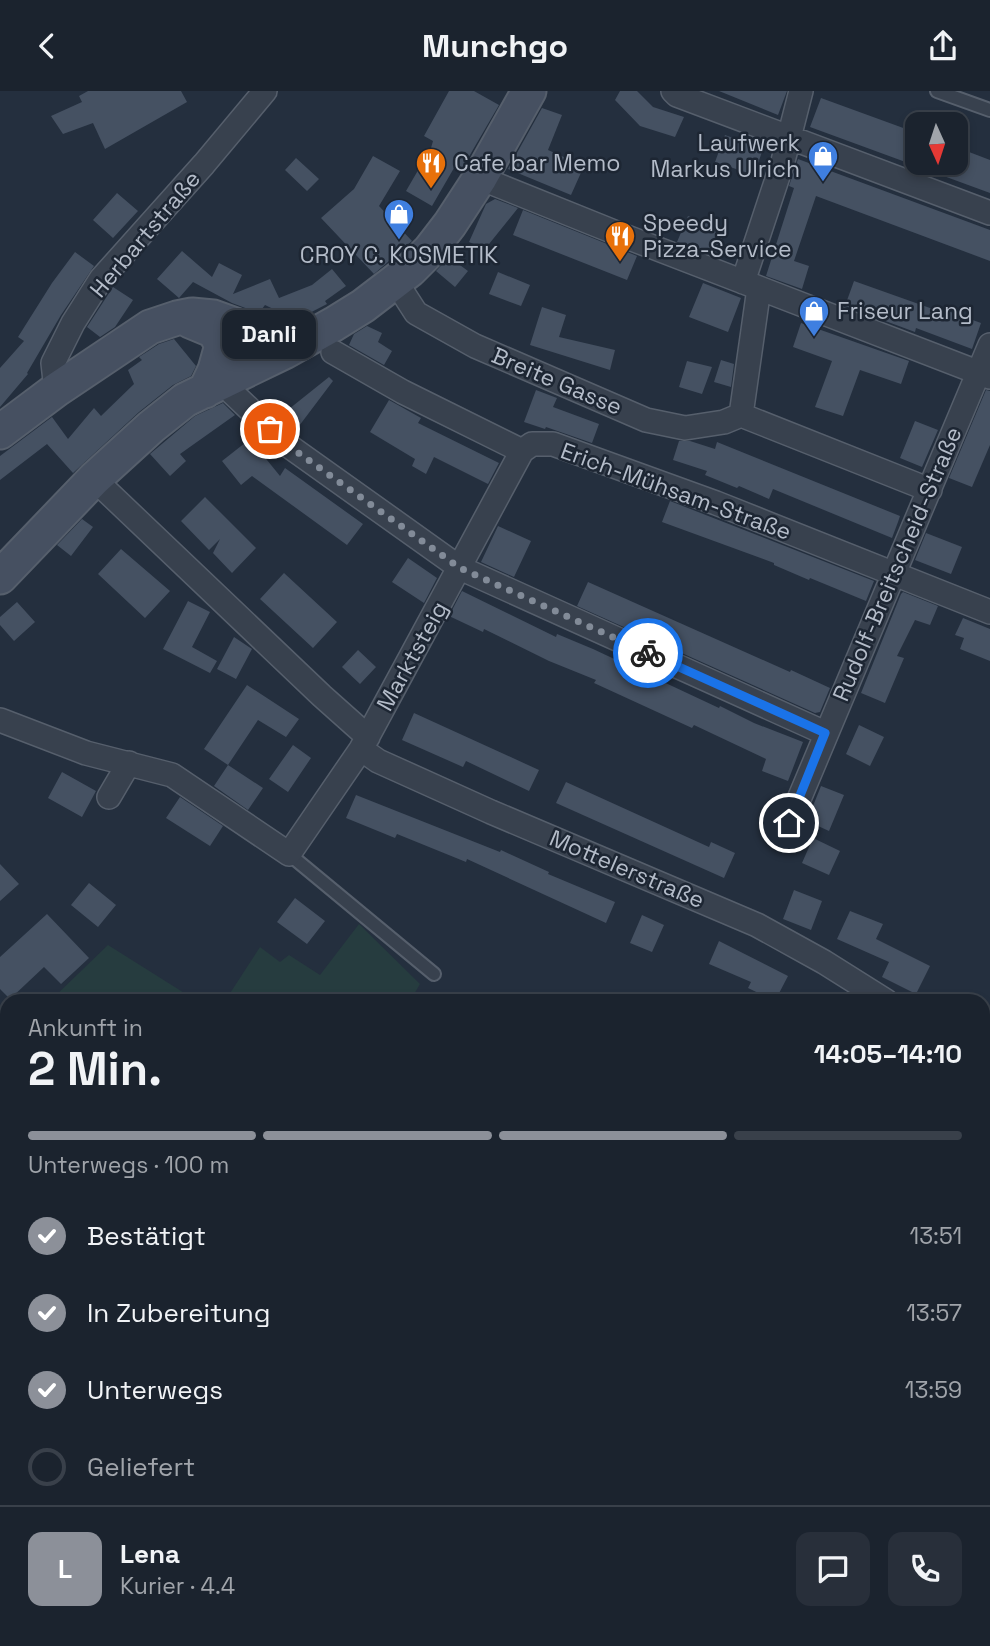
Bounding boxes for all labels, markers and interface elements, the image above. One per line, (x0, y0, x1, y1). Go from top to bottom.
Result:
text: Munchgo (422, 26, 568, 66)
icon: back (28, 27, 66, 65)
icon: share (924, 27, 962, 65)
north arrow (905, 112, 968, 175)
map controls (905, 112, 968, 175)
place label: Laufwerk Markus Ulrich (651, 128, 800, 184)
shop icon: Laufwerk Markus Ulrich (806, 139, 840, 183)
restaurant icon: Cafe bar Memo (414, 146, 448, 190)
place label: Cafe bar Memo (454, 148, 621, 178)
street label: Herbartstraße (83, 164, 207, 304)
shop icon: CROY C. KOSMETIK (382, 197, 416, 241)
place label: Speedy Pizza-Service (643, 208, 792, 264)
restaurant icon: Speedy Pizza-Service (603, 219, 637, 263)
place label: CROY C. KOSMETIK (300, 240, 498, 270)
shop icon: Friseur Lang (797, 294, 831, 338)
place label: Friseur Lang (837, 296, 973, 326)
callout: Danli (223, 310, 317, 359)
text: Danli (241, 319, 297, 349)
street label: Breite Gasse (487, 340, 627, 422)
pin (240, 399, 300, 459)
icon: bag (251, 410, 289, 448)
street label: Rudolf-Breitscheid-Straße (825, 422, 969, 706)
street label: Erich-Mühsam-Straße (557, 435, 795, 547)
street label: Marktsteig (370, 596, 454, 716)
courier (613, 618, 683, 688)
icon: bike (629, 634, 667, 672)
pin (759, 793, 819, 853)
icon: home (770, 804, 808, 842)
street label: Mottelerstraße (545, 823, 709, 915)
text: Ankunft in (28, 1013, 143, 1043)
text: 14:05–14:10 (814, 1037, 962, 1071)
text: 2 Min. (28, 1040, 162, 1098)
text: Unterwegs · 100 m (28, 1150, 229, 1180)
icon: check (28, 1217, 66, 1255)
text: Bestätigt (87, 1219, 206, 1253)
text: 13:51 (910, 1221, 962, 1251)
icon: check (28, 1294, 66, 1332)
text: In Zubereitung (87, 1296, 271, 1330)
text: 13:57 (906, 1298, 962, 1328)
icon: check (28, 1371, 66, 1409)
text: Unterwegs (87, 1373, 223, 1407)
text: 13:59 (905, 1375, 962, 1405)
text: Geliefert (87, 1450, 195, 1484)
button: chat (796, 1532, 870, 1606)
button: phone (888, 1532, 962, 1606)
text: Lena (120, 1537, 180, 1571)
text: L (58, 1552, 72, 1586)
text: Kurier · 4.4 (120, 1571, 235, 1601)

